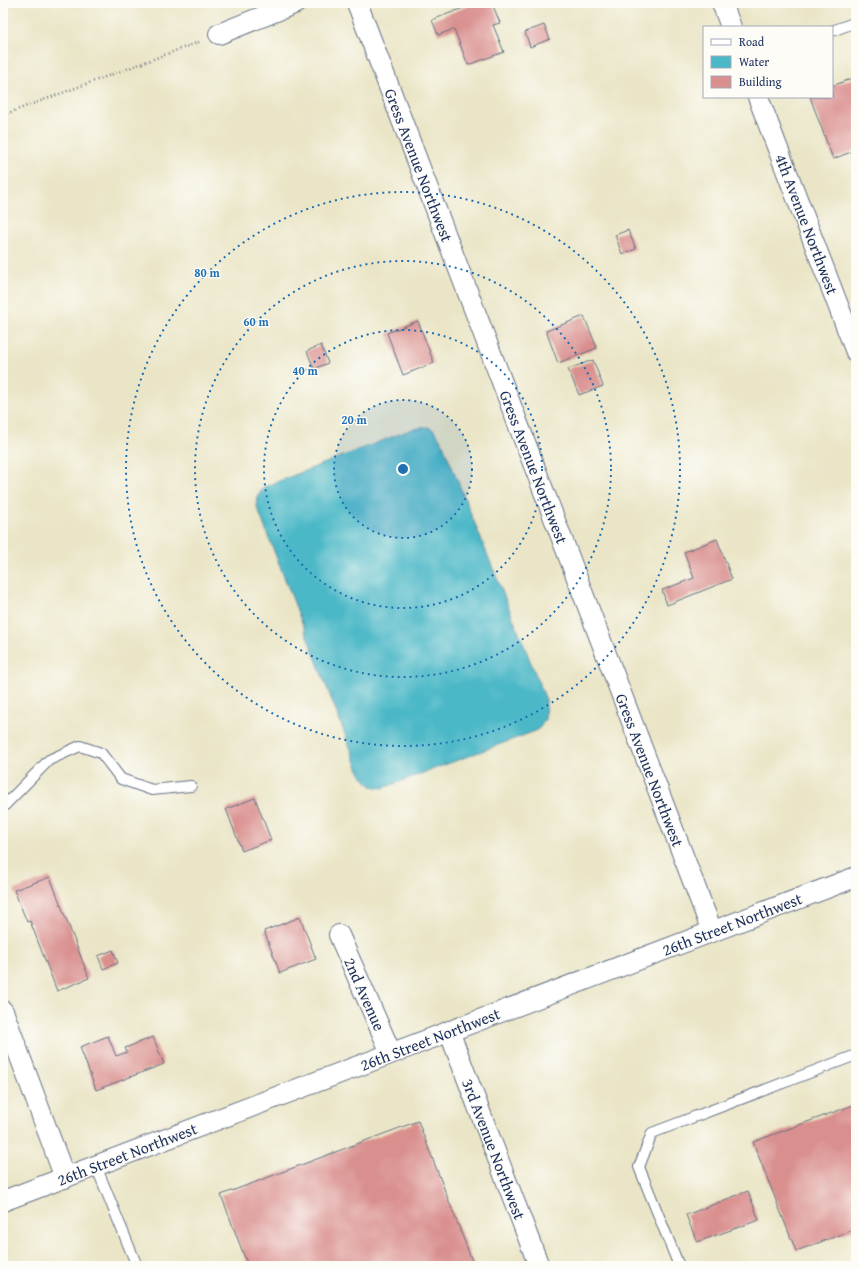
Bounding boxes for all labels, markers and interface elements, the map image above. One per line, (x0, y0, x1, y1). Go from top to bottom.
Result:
legend (703, 26, 833, 98)
text: Road (739, 33, 765, 50)
text: Water (739, 53, 769, 70)
text: Building (739, 73, 782, 90)
street label: Gress Avenue Northwest (379, 85, 459, 246)
street label: 4th Avenue Northwest (769, 150, 845, 298)
text: 80 m (194, 264, 220, 281)
text: 60 m (243, 313, 269, 330)
text: 40 m (292, 362, 318, 379)
street label: Gress Avenue Northwest (494, 387, 574, 548)
text: 20 m (341, 411, 367, 428)
centre of rings (396, 462, 410, 476)
street label: Gress Avenue Northwest (610, 690, 690, 851)
street label: 26th Street Northwest (659, 886, 806, 962)
street label: 2nd Avenue (338, 954, 392, 1034)
street label: 26th Street Northwest (357, 1001, 504, 1077)
street label: 3rd Avenue Northwest (456, 1075, 532, 1223)
street label: 26th Street Northwest (54, 1116, 201, 1192)

